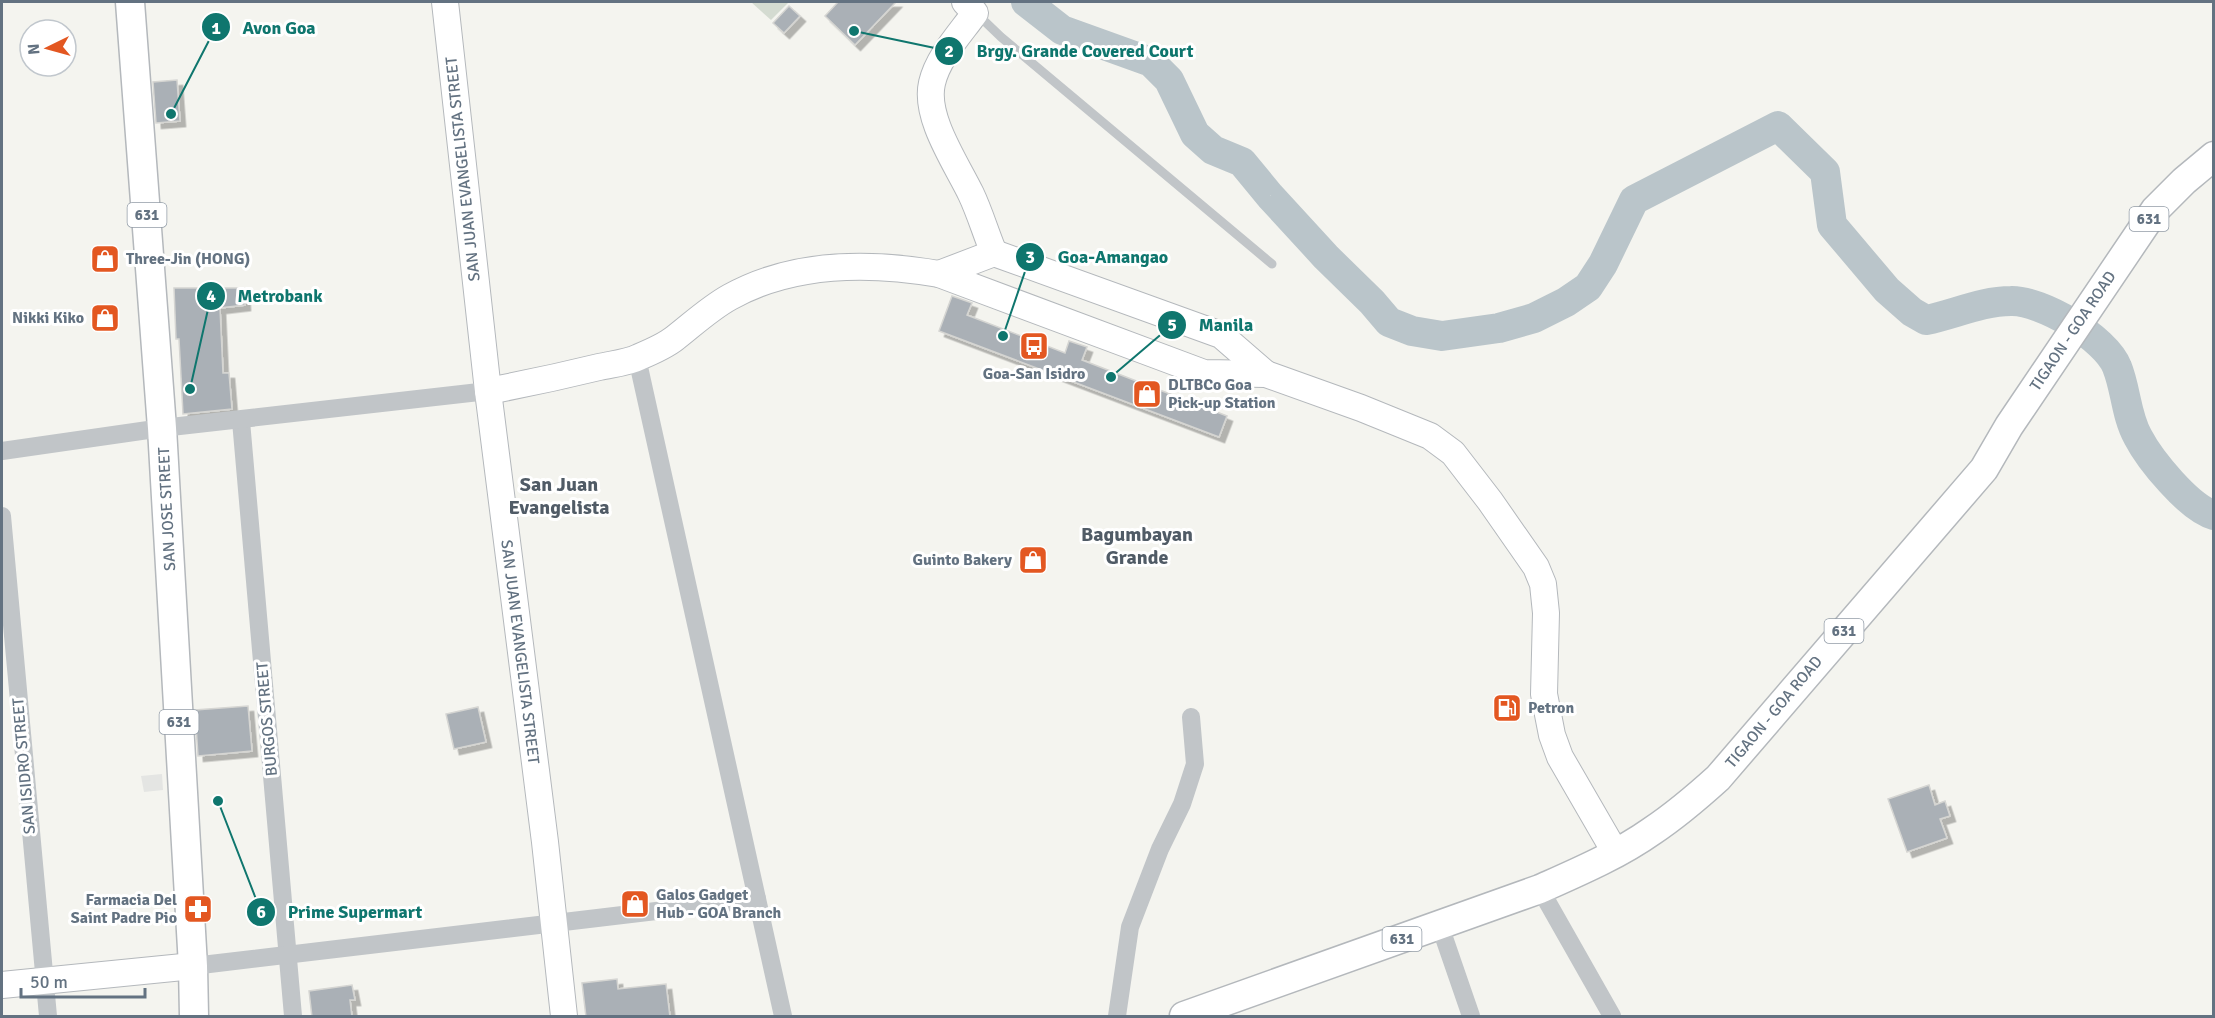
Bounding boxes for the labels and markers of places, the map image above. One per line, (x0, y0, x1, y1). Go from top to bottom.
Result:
callout: Avon Goa (201, 9, 328, 45)
callout: Brgy. Grande Covered Court (934, 33, 1205, 69)
callout: Goa-Amangao (1015, 239, 1180, 275)
shop icon: Three-Jin (HONG) (89, 243, 121, 275)
place label: Three-Jin (HONG) (126, 249, 250, 269)
callout: Metrobank (196, 278, 335, 314)
shop icon: Nikki Kiko (89, 302, 121, 334)
callout: Manila (1157, 307, 1265, 343)
place label: Nikki Kiko (12, 308, 84, 328)
bus stop icon: Goa-San Isidro (1018, 330, 1050, 362)
place label: Goa-San Isidro (983, 364, 1085, 384)
place label: DLTBCo Goa Pick-up Station (1168, 375, 1276, 413)
shop icon: DLTBCo Goa Pick-up Station (1131, 378, 1163, 410)
shop icon: Guinto Bakery (1017, 544, 1049, 576)
place label: Guinto Bakery (913, 550, 1012, 570)
fuel station icon: Petron (1491, 692, 1523, 724)
place label: Petron (1528, 698, 1574, 718)
place label: Galos Gadget Hub - GOA Branch (656, 885, 782, 923)
shop icon: Galos Gadget Hub - GOA Branch (619, 888, 651, 920)
place label: Farmacia Del Saint Padre Pio (71, 890, 177, 928)
pharmacy icon: Farmacia Del Saint Padre Pio (182, 893, 214, 925)
callout: Prime Supermart (246, 894, 435, 930)

